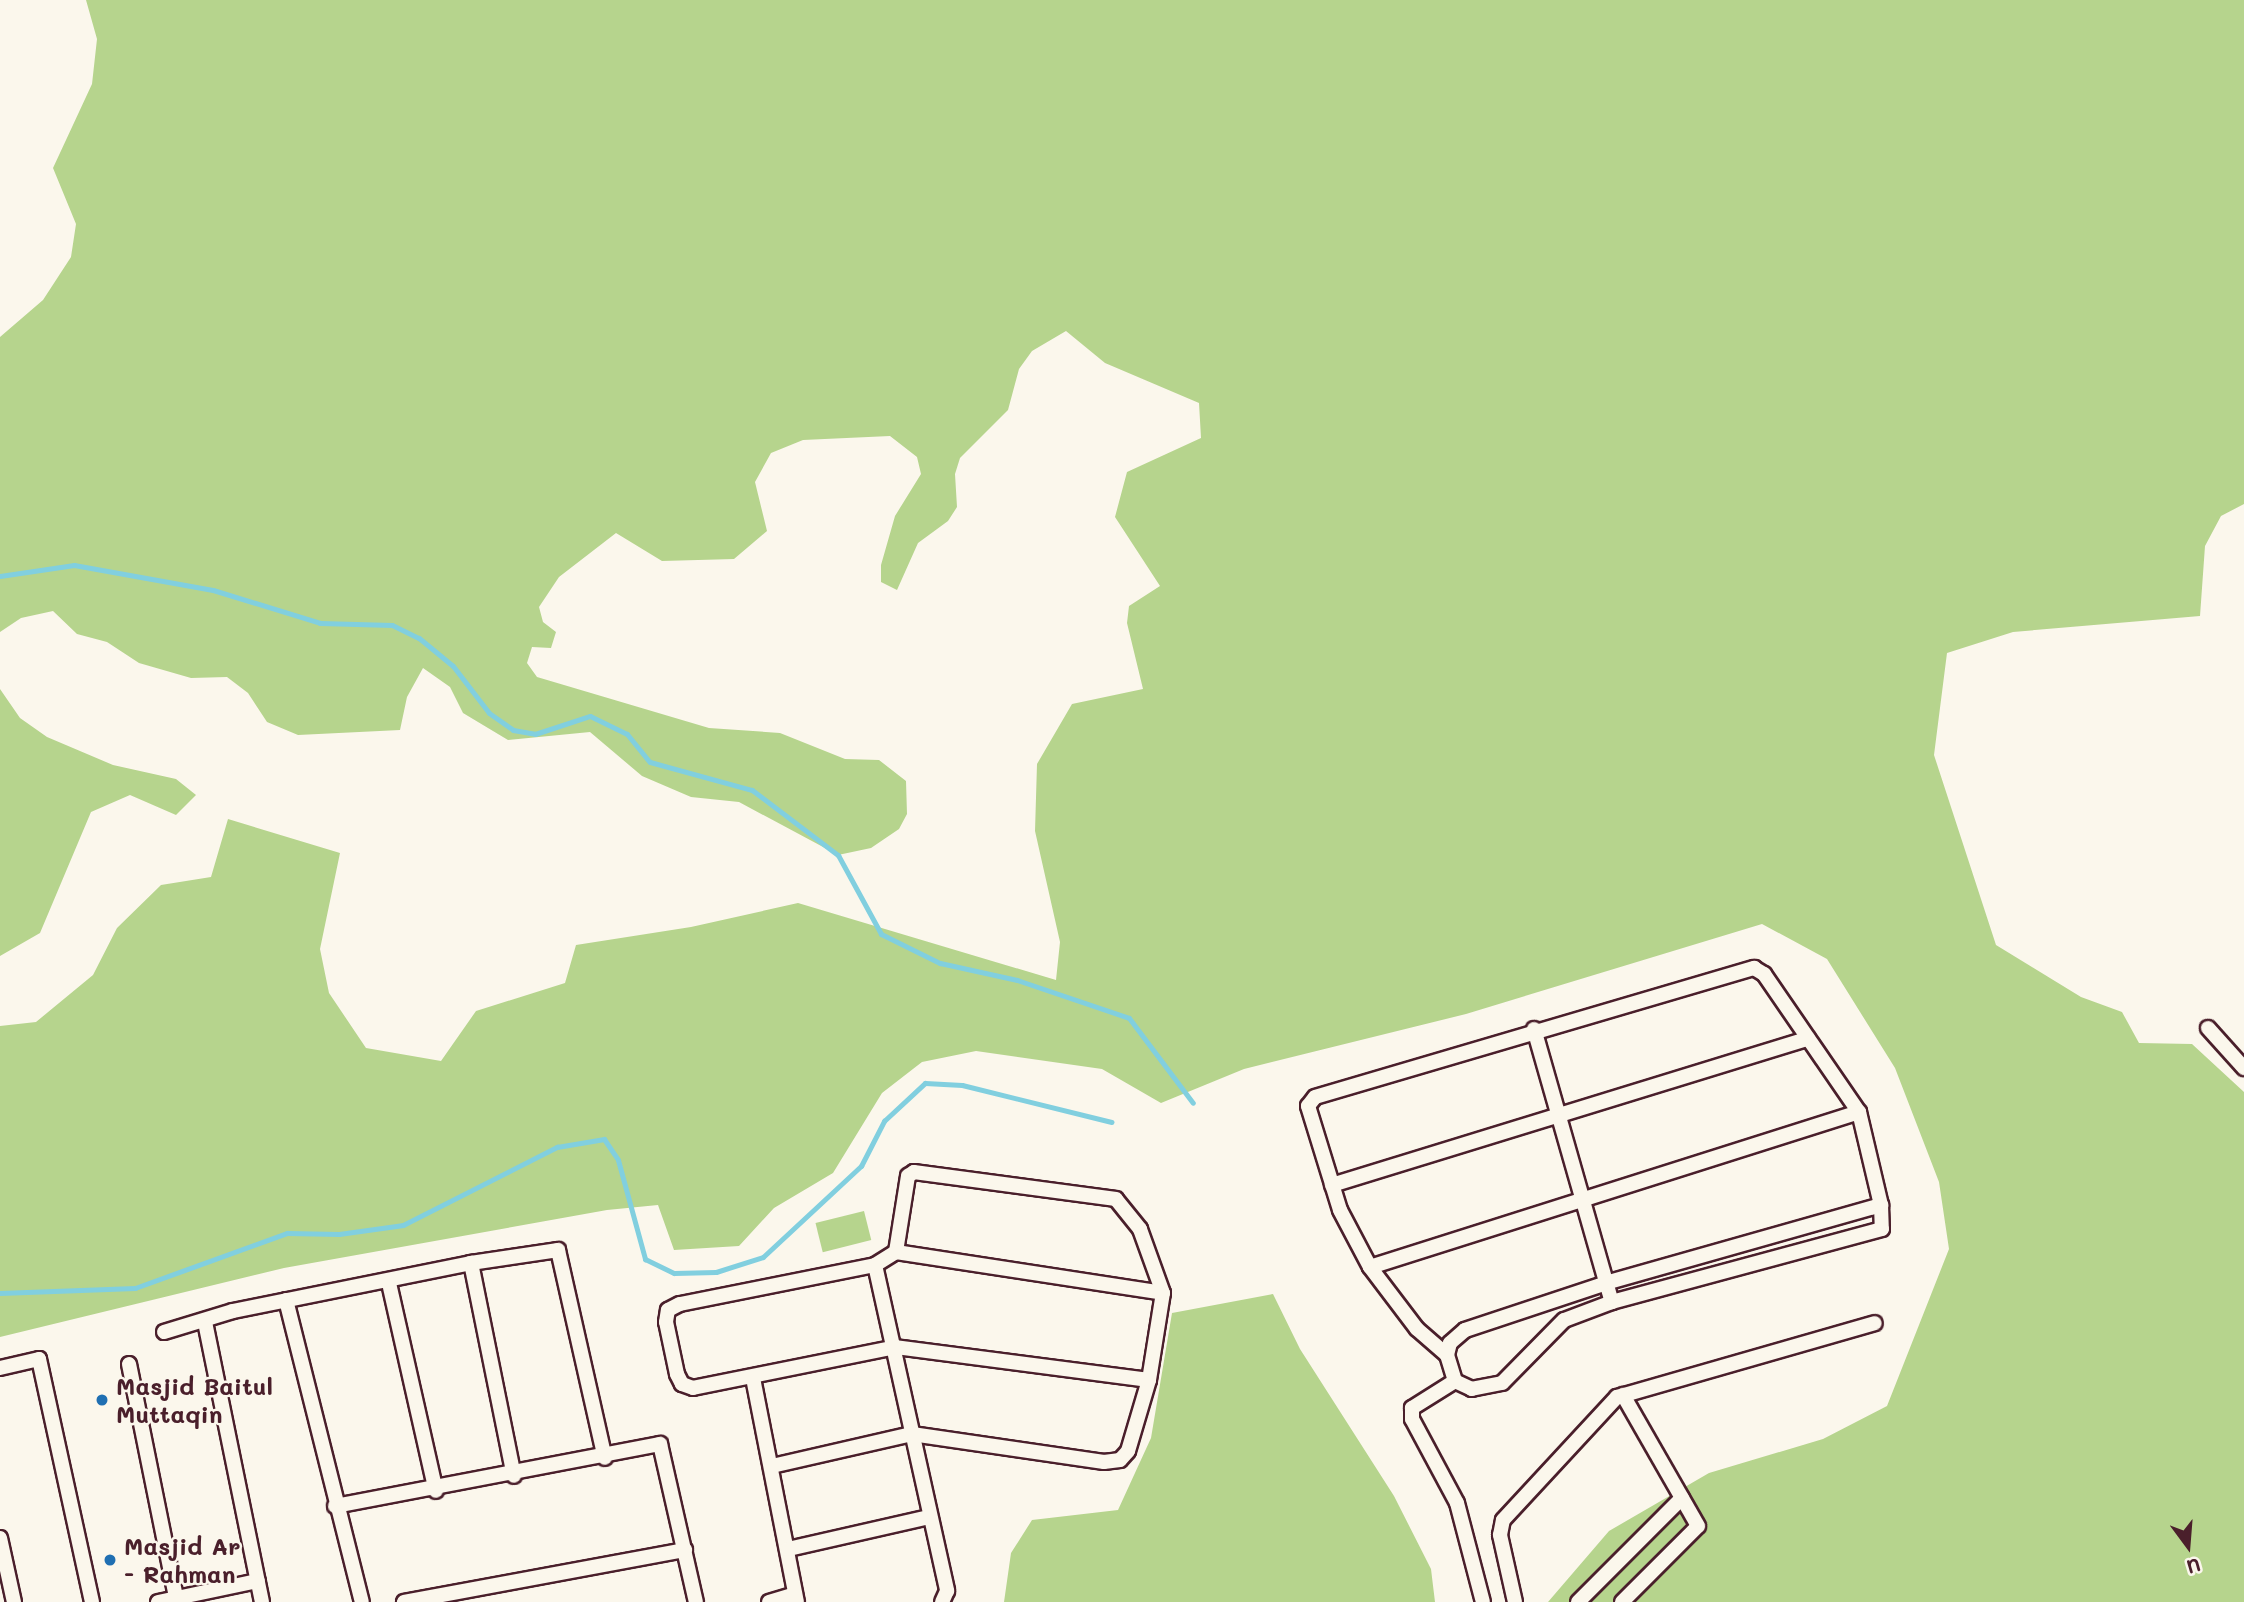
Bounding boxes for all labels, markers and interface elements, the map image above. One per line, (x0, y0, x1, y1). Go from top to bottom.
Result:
place label: Masjid Baitul Muttaqin (116, 1372, 273, 1428)
marker: Masjid Baitul Muttaqin (94, 1392, 110, 1408)
north arrow (2153, 1511, 2223, 1581)
place label: Masjid Ar - Rahman (124, 1532, 240, 1588)
marker: Masjid Ar - Rahman (102, 1552, 118, 1568)
text: U (2184, 1553, 2204, 1581)

